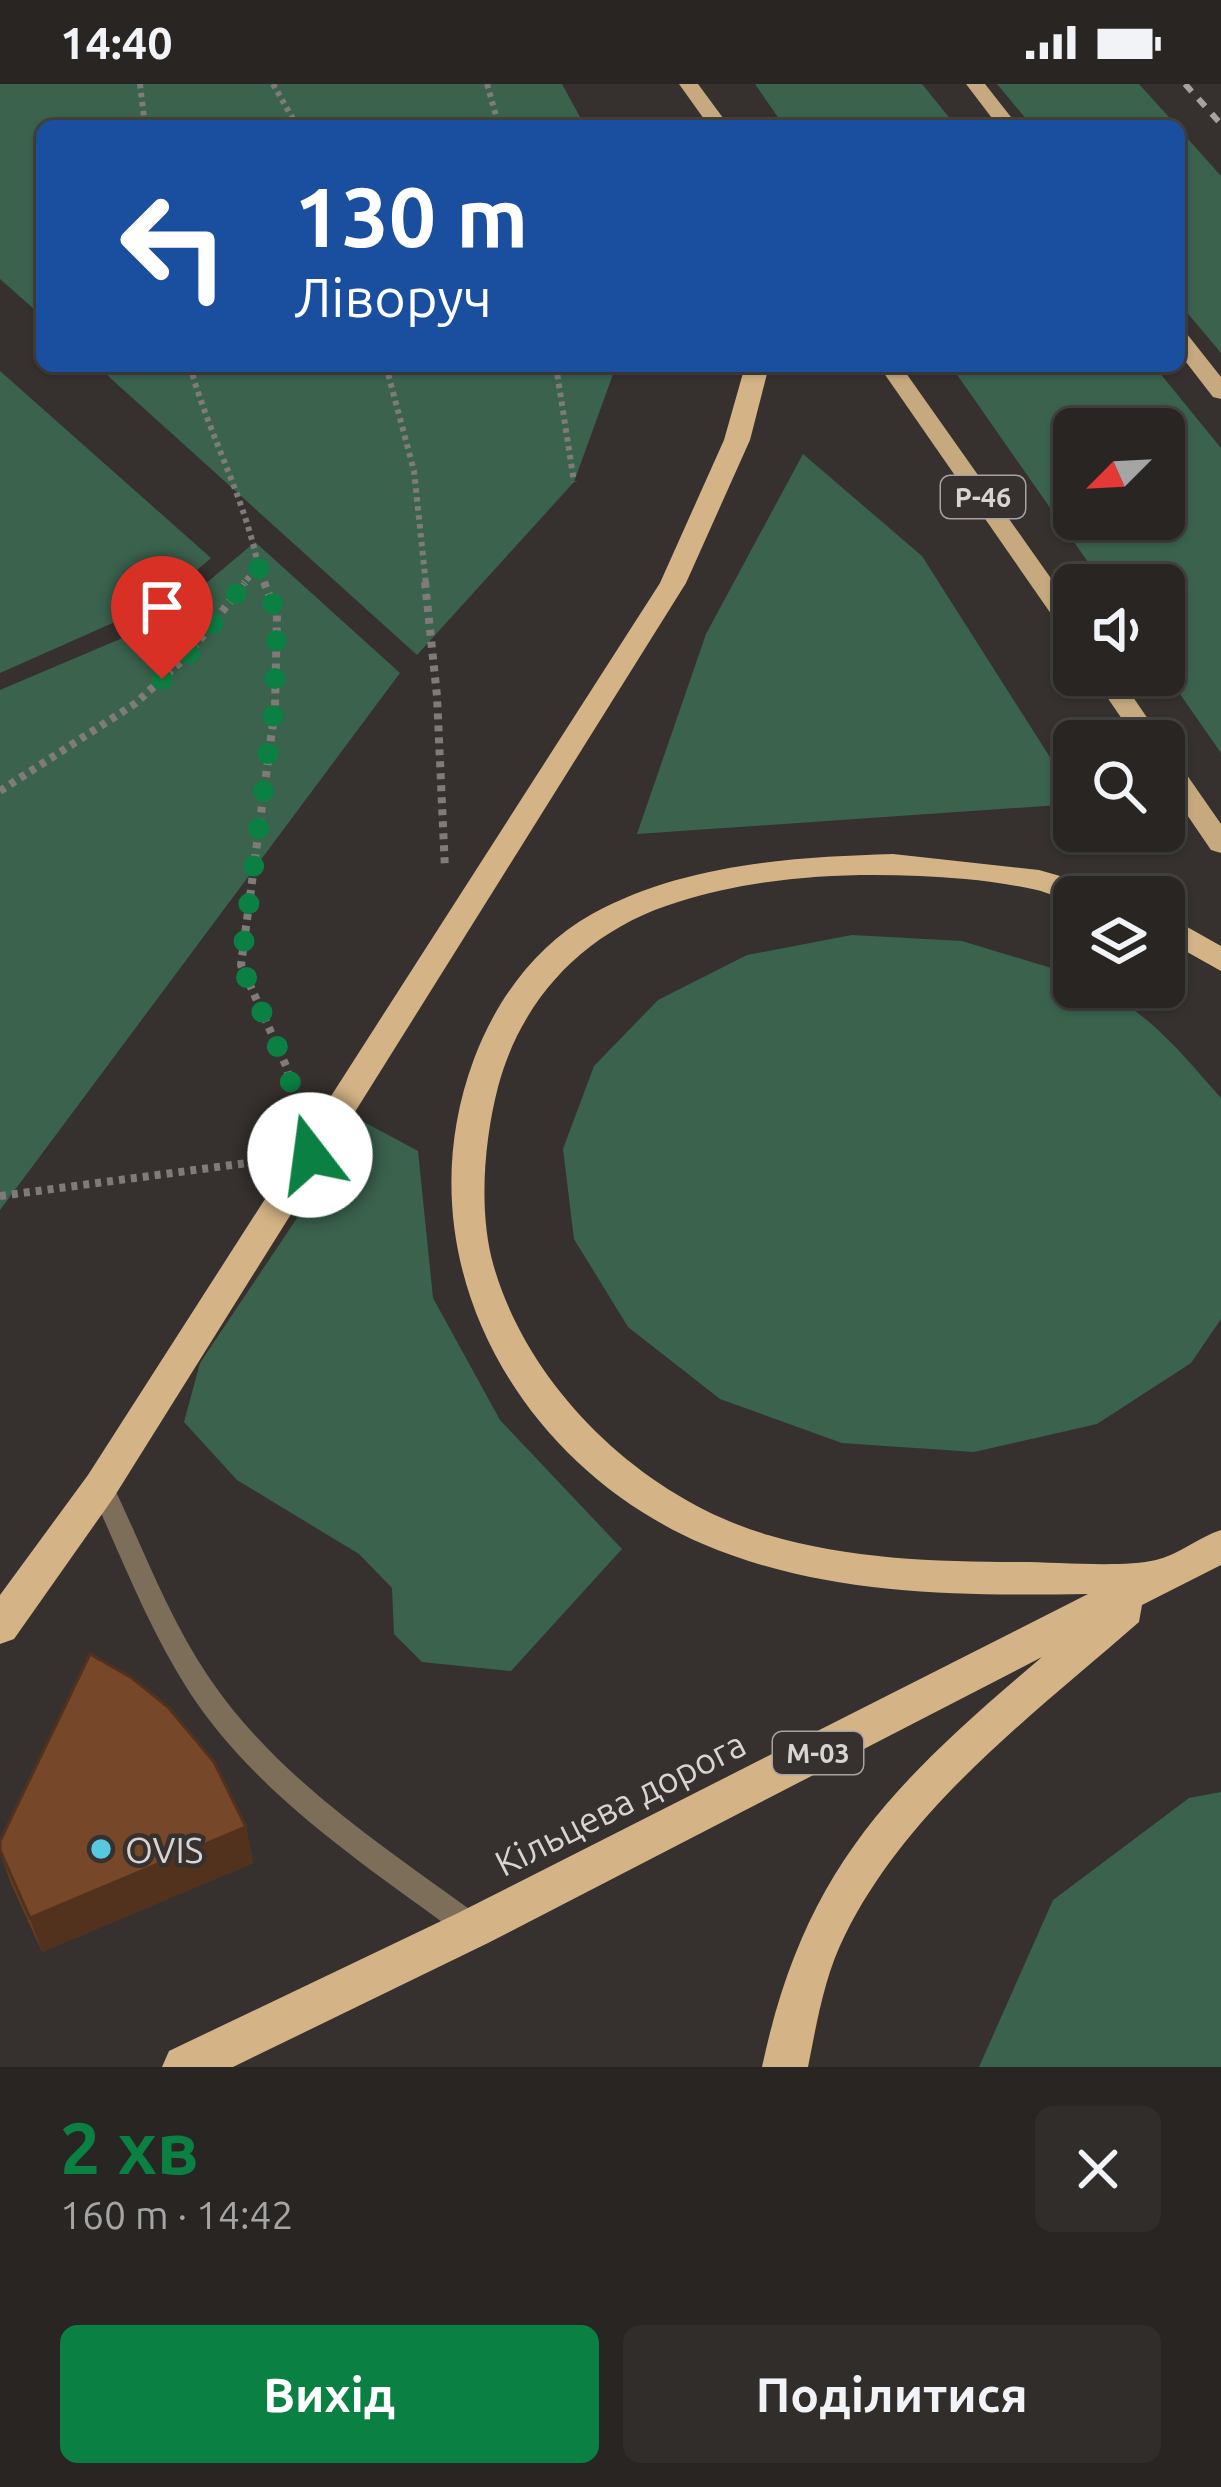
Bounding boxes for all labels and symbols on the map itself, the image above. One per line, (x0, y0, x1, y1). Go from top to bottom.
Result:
north arrow (1053, 408, 1185, 540)
road number: Р-46 (941, 476, 1025, 518)
pin (111, 556, 213, 679)
position arrow (247, 1092, 373, 1218)
street label: Кільцева дорога (488, 1722, 752, 1884)
road number: М-03 (773, 1732, 863, 1774)
place label: OVIS (125, 1829, 203, 1870)
marker: OVIS (88, 1836, 114, 1862)

